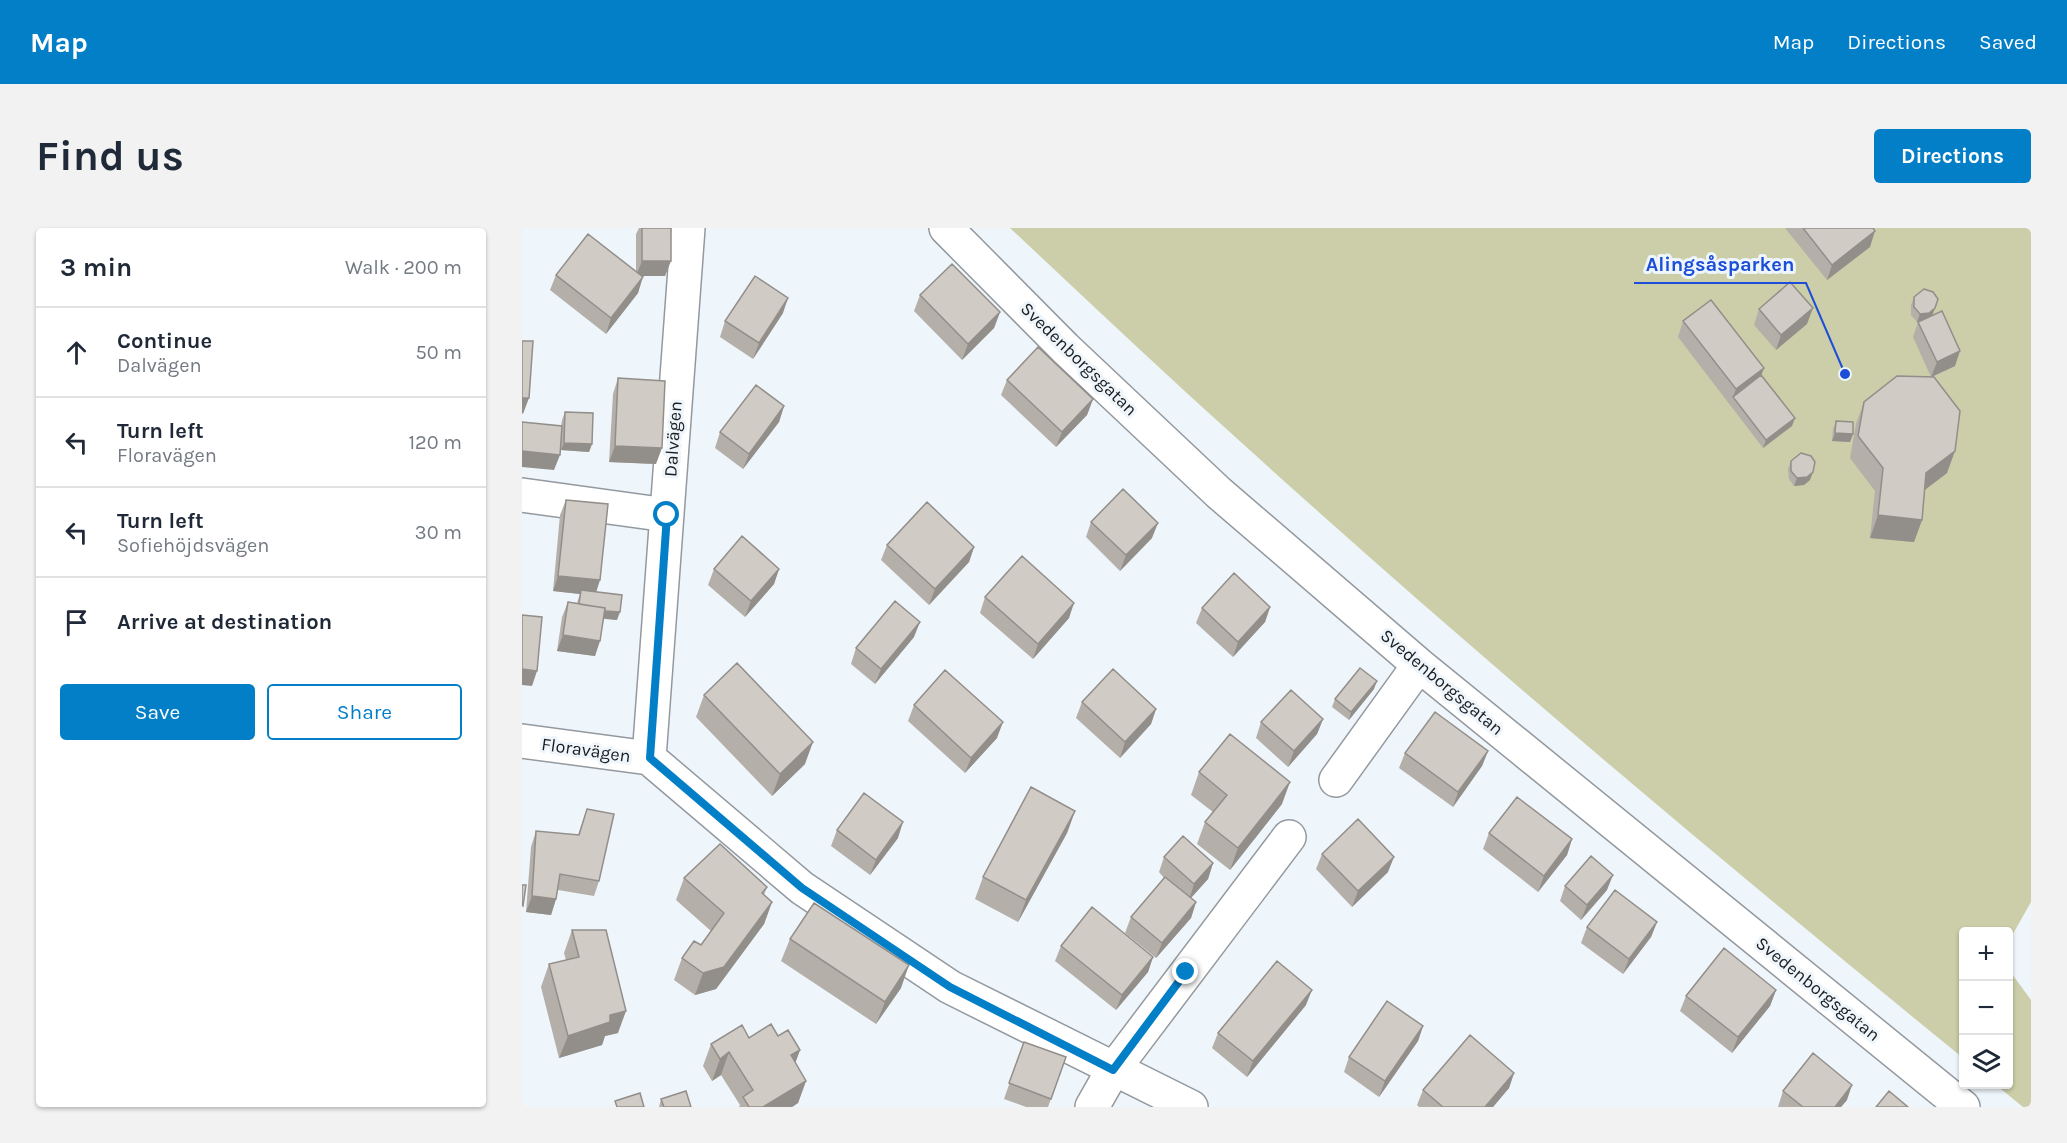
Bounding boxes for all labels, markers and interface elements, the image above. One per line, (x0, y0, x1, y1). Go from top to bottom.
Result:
text: Map (30, 26, 88, 59)
text: Map (1773, 30, 1814, 54)
text: Directions (1847, 30, 1946, 54)
text: Saved (1979, 30, 2037, 54)
button: Directions (1874, 129, 2031, 183)
text: Find us (36, 131, 184, 181)
callout: Alingsåsparken (1634, 245, 1806, 283)
text: 3 min (60, 252, 132, 283)
text: Alingsåsparken (1646, 253, 1794, 276)
text: Walk · 200 m (345, 256, 462, 279)
street label: Svedenborgsgatan (1016, 298, 1142, 420)
text: Continue (117, 328, 212, 354)
icon: ahead (60, 336, 93, 369)
text: 50 m (415, 341, 462, 364)
text: Dalvägen (117, 354, 202, 377)
street label: Dalvägen (659, 400, 687, 478)
text: Turn left (117, 418, 204, 444)
icon: left (60, 426, 93, 459)
text: 120 m (408, 431, 462, 454)
text: Floravägen (117, 444, 217, 467)
route start (653, 501, 679, 527)
text: Turn left (117, 508, 204, 534)
icon: left (60, 516, 93, 549)
text: 30 m (415, 521, 462, 544)
text: Sofiehöjdsvägen (117, 534, 269, 557)
icon: arrive (60, 606, 93, 639)
text: Arrive at destination (117, 609, 332, 635)
street label: Svedenborgsgatan (1376, 624, 1508, 740)
button: Save (60, 684, 255, 740)
button: Share (267, 684, 462, 740)
street label: Floravägen (540, 733, 632, 767)
map controls (1959, 927, 2013, 1089)
button: + (1959, 927, 2013, 981)
street label: Svedenborgsgatan (1751, 932, 1885, 1046)
route end (1172, 958, 1198, 984)
button: − (1959, 981, 2013, 1035)
button: layers (1959, 1035, 2013, 1089)

